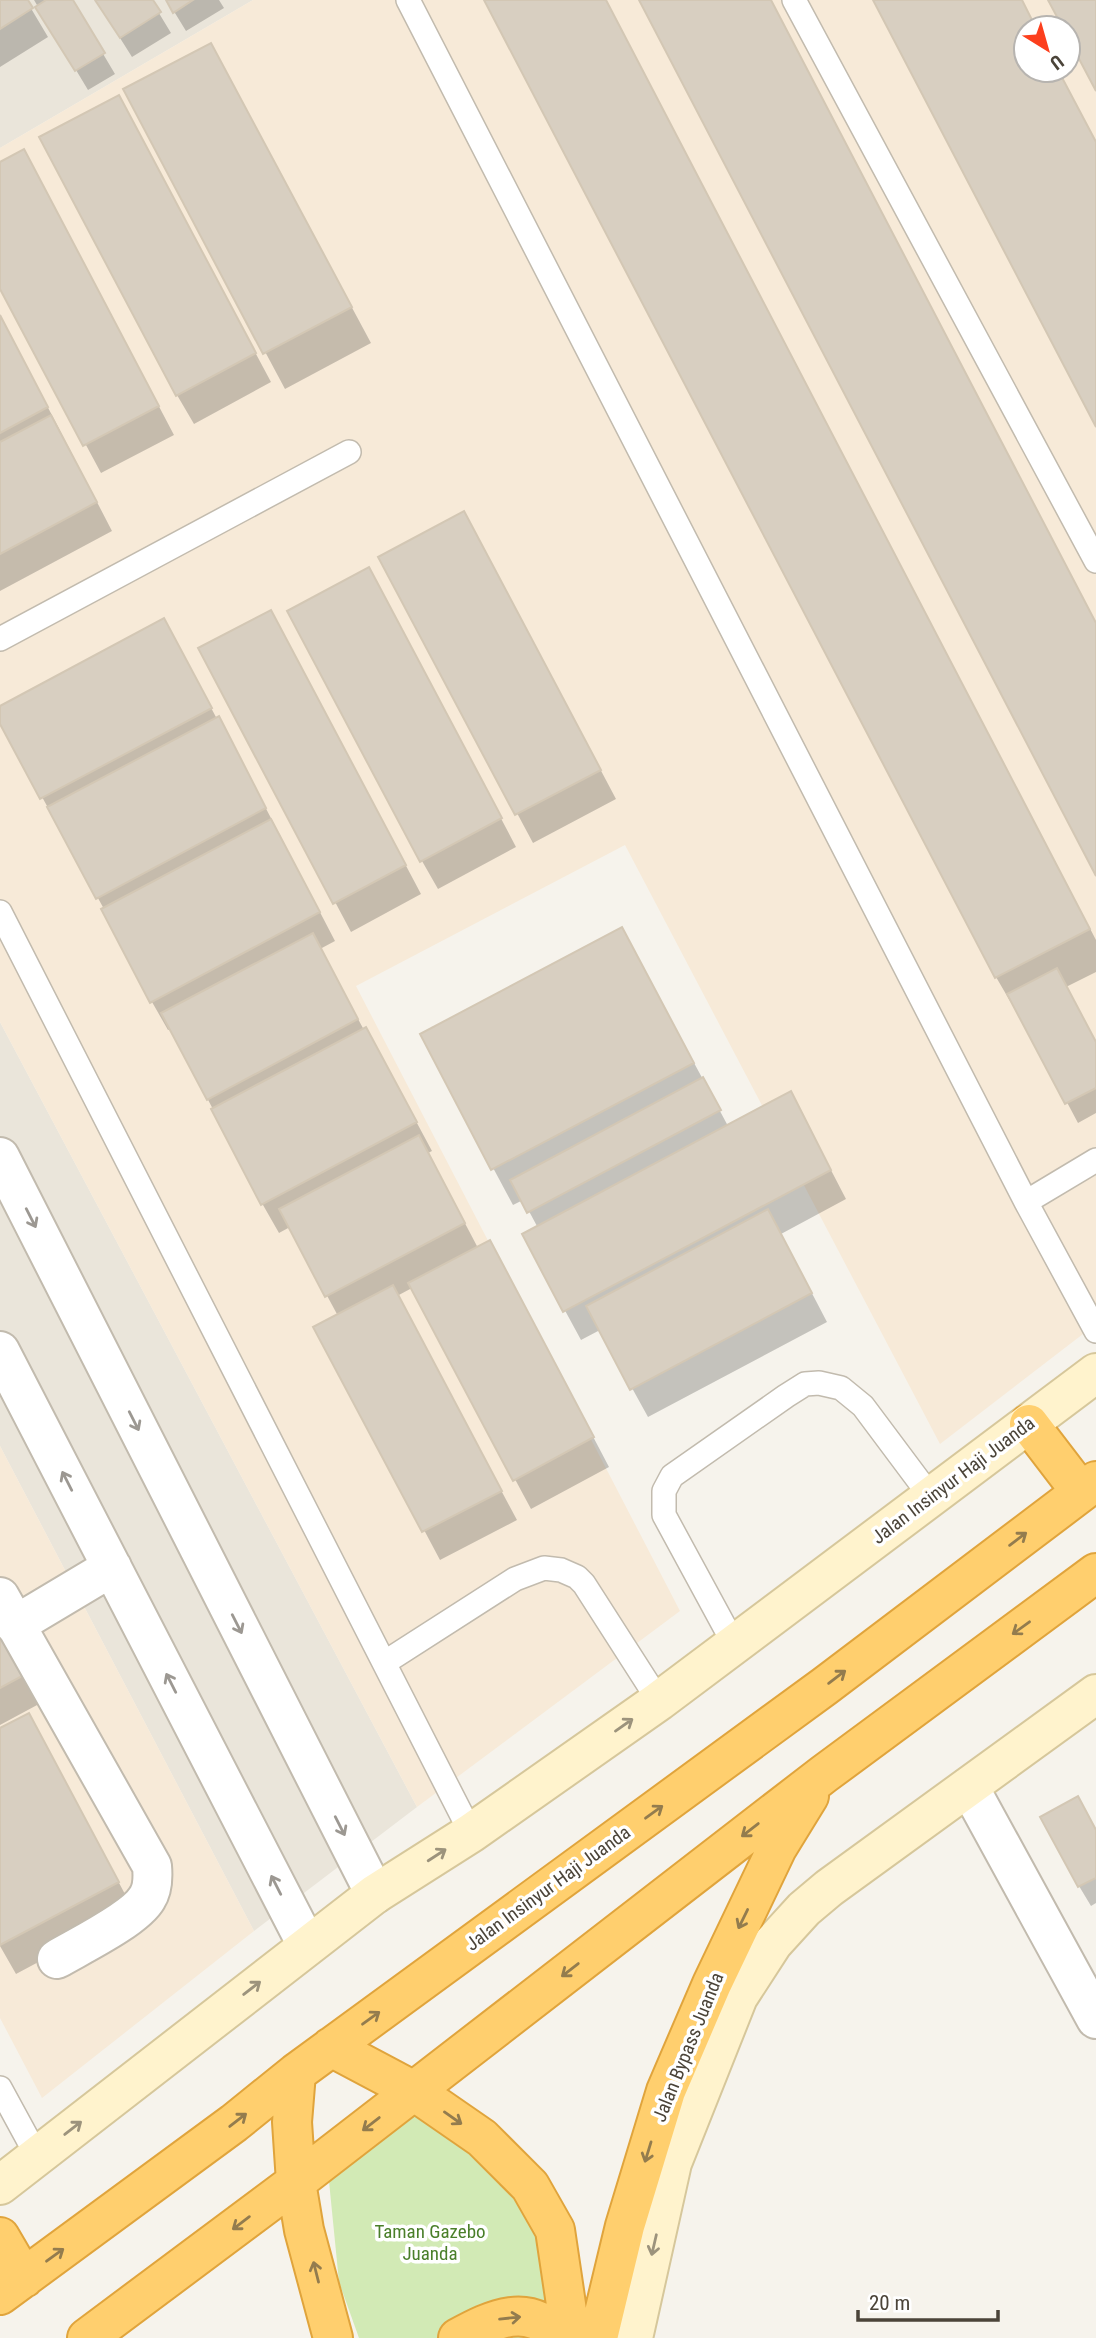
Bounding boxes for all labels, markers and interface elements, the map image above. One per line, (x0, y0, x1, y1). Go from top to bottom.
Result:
north arrow (1012, 14, 1082, 84)
text: U (1046, 50, 1068, 75)
one-way arrow (24, 1207, 38, 1228)
one-way arrow (128, 1410, 141, 1431)
street label: Jalan Insinyur Haji Juanda (867, 1411, 1039, 1549)
one-way arrow (60, 1471, 74, 1491)
one-way arrow (1009, 1532, 1027, 1547)
one-way arrow (231, 1613, 245, 1634)
one-way arrow (1012, 1620, 1031, 1635)
one-way arrow (827, 1670, 846, 1685)
one-way arrow (164, 1673, 178, 1693)
one-way arrow (614, 1718, 633, 1732)
one-way arrow (644, 1804, 663, 1819)
one-way arrow (334, 1815, 348, 1836)
street label: Jalan Insinyur Haji Juanda (461, 1821, 635, 1955)
one-way arrow (742, 1823, 760, 1838)
one-way arrow (426, 1847, 446, 1861)
one-way arrow (268, 1875, 282, 1896)
one-way arrow (736, 1908, 749, 1929)
one-way arrow (562, 1962, 580, 1977)
street label: Jalan Bypass Juanda (648, 1969, 728, 2125)
one-way arrow (243, 1981, 261, 1996)
one-way arrow (361, 2011, 380, 2025)
one-way arrow (443, 2111, 462, 2126)
one-way arrow (228, 2112, 247, 2127)
one-way arrow (362, 2116, 381, 2131)
one-way arrow (64, 2121, 82, 2136)
one-way arrow (640, 2140, 653, 2162)
one-way arrow (232, 2216, 251, 2230)
park label: Taman Gazebo Juanda (374, 2220, 486, 2265)
one-way arrow (646, 2233, 660, 2256)
one-way arrow (45, 2248, 64, 2262)
one-way arrow (309, 2261, 322, 2284)
scale bar (858, 2278, 998, 2322)
text: 20 m (869, 2291, 910, 2315)
one-way arrow (499, 2311, 521, 2324)

